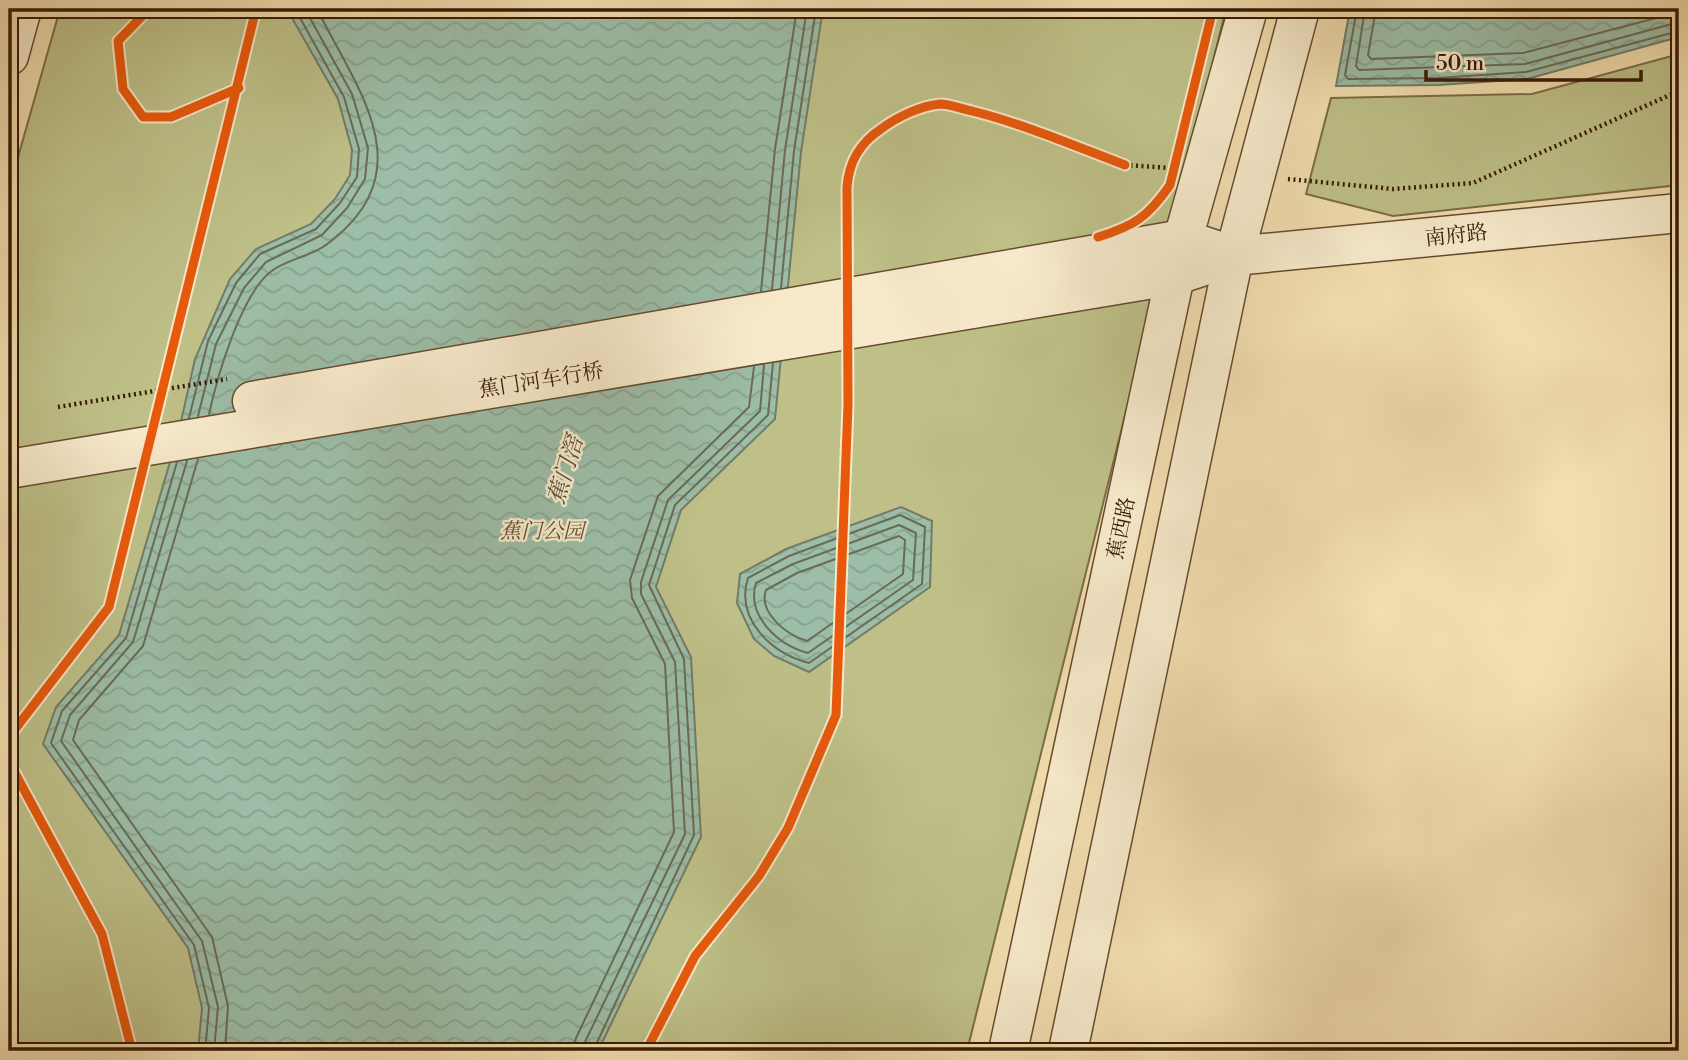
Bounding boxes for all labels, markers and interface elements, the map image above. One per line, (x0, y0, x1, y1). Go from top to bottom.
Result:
scale bar (1426, 38, 1641, 82)
text: 50 m (1436, 51, 1484, 77)
street label: 南府路 (1423, 220, 1489, 252)
street label: 蕉门河车行桥 (477, 358, 605, 404)
water label: 蕉门滘 (542, 429, 591, 507)
street label: 蕉西路 (1103, 495, 1141, 562)
park label: 蕉门公园 (500, 519, 587, 545)

